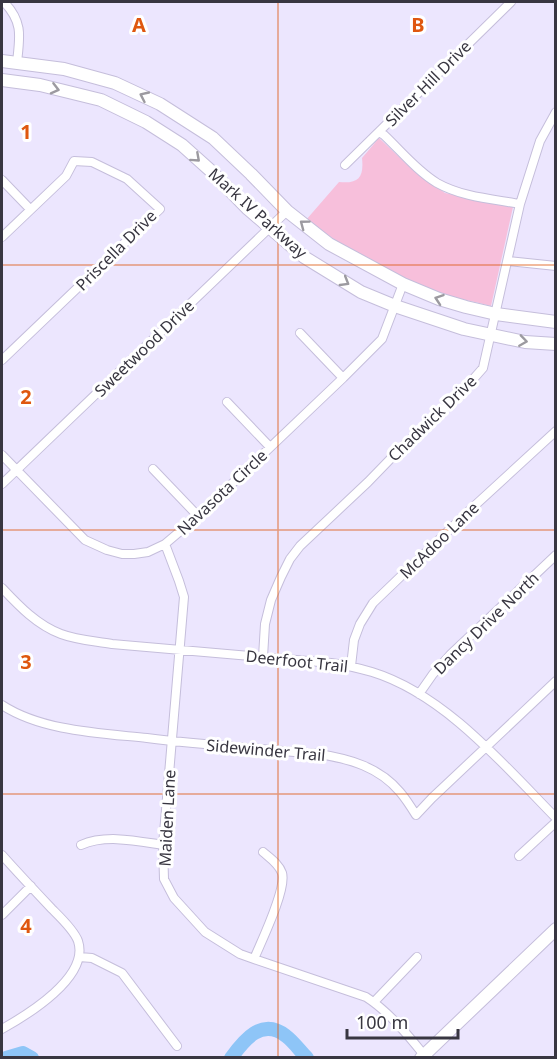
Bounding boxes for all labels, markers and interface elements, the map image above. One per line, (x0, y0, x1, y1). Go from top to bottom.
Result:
text: A (132, 11, 146, 38)
text: B (411, 11, 425, 38)
street label: Silver Hill Drive (380, 35, 476, 131)
one-way arrow (50, 81, 60, 94)
one-way arrow (139, 92, 150, 104)
text: 1 (20, 118, 32, 145)
one-way arrow (189, 151, 200, 162)
street label: Mark IV Parkway (204, 163, 313, 264)
street label: Priscella Drive (71, 205, 161, 295)
one-way arrow (300, 220, 311, 231)
one-way arrow (339, 275, 349, 287)
one-way arrow (434, 293, 445, 306)
street label: Sweetwood Drive (89, 295, 199, 401)
one-way arrow (518, 335, 528, 347)
street label: Chadwick Drive (383, 370, 481, 466)
text: 2 (20, 383, 32, 410)
street label: Navasota Circle (172, 444, 272, 540)
street label: McAdoo Lane (395, 497, 483, 583)
street label: Dancy Drive North (429, 567, 543, 679)
street label: Deerfoot Trail (245, 645, 349, 677)
text: 3 (20, 648, 32, 675)
street label: Sidewinder Trail (206, 734, 326, 766)
street label: Maiden Lane (153, 769, 181, 867)
text: 4 (20, 912, 32, 939)
scale bar (347, 1002, 458, 1040)
text: 100 m (356, 1010, 408, 1034)

